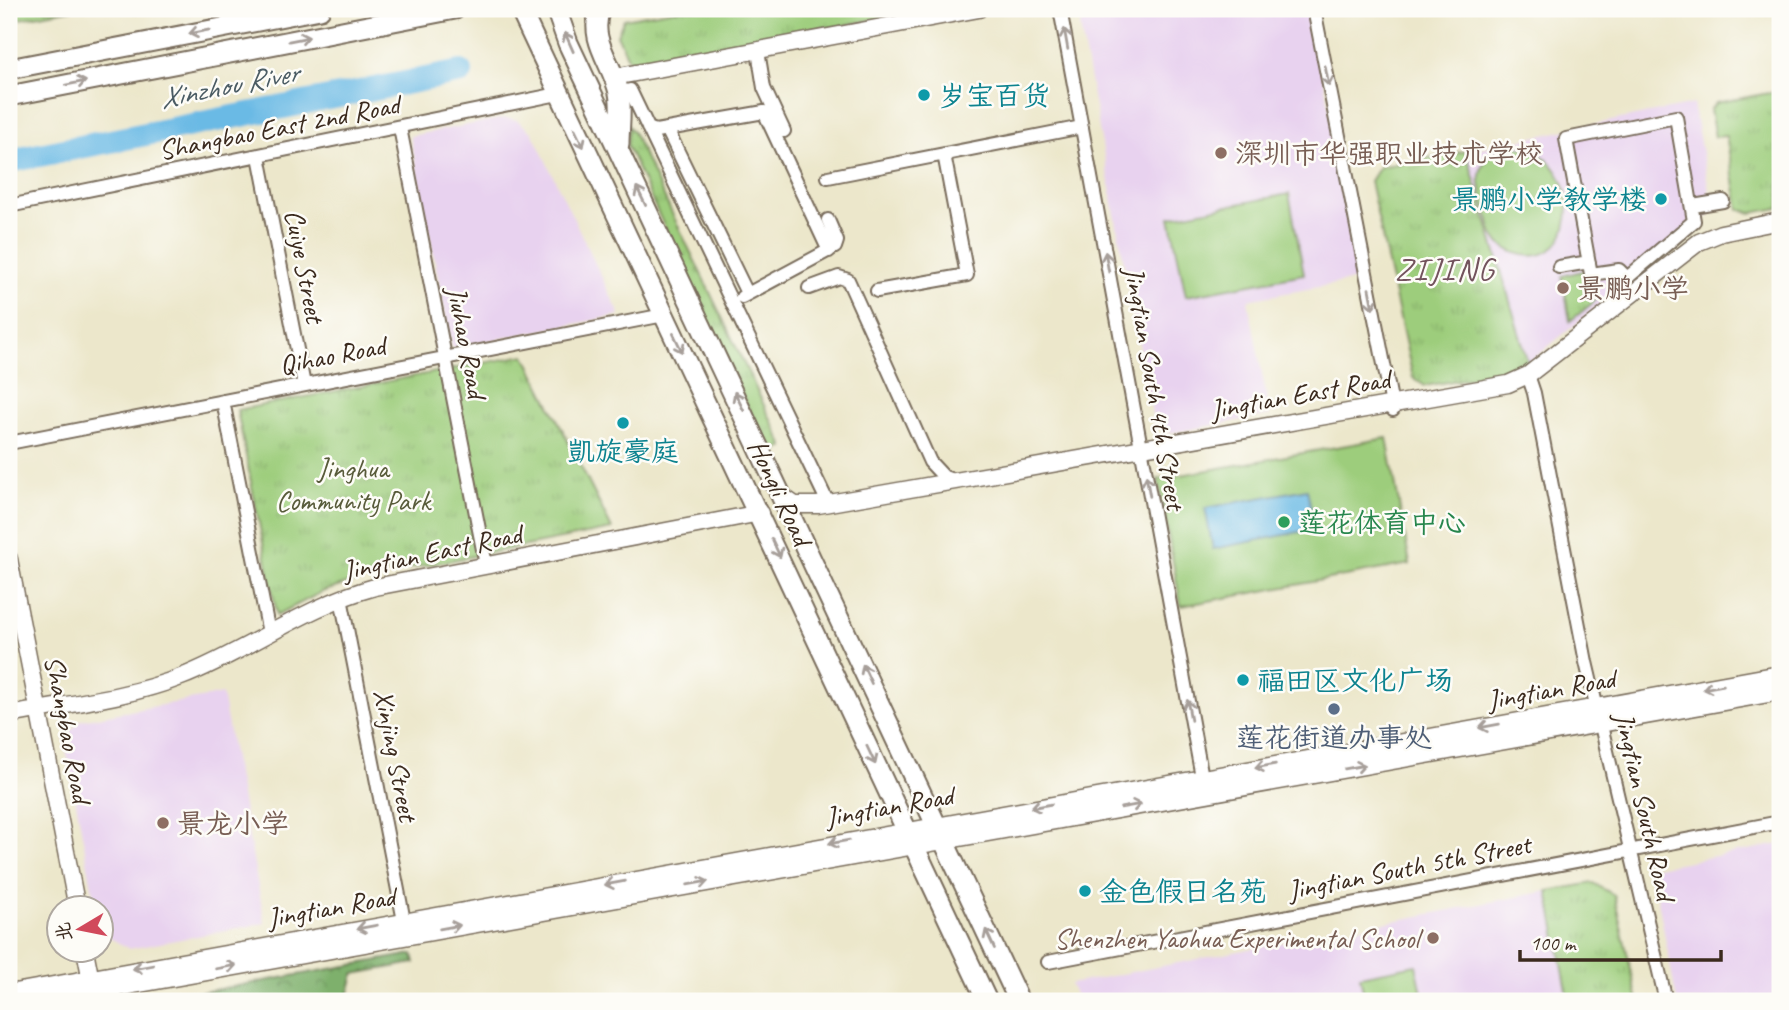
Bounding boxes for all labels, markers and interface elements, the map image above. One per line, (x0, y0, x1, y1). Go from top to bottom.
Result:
one-way arrow (188, 26, 211, 39)
one-way arrow (1058, 28, 1072, 51)
one-way arrow (287, 32, 310, 45)
one-way arrow (561, 32, 574, 53)
water label: Xinzhou River (157, 52, 305, 117)
one-way arrow (1321, 64, 1334, 87)
one-way arrow (64, 75, 87, 89)
place label: 岁宝百货 (938, 78, 1050, 113)
street label: Shangbao East 2nd Road (156, 86, 406, 168)
marker: 岁宝百货 (916, 87, 932, 103)
one-way arrow (573, 126, 586, 148)
place label: 深圳市华强职业技术学校 (1235, 136, 1543, 171)
marker: 深圳市华强职业技术学校 (1213, 145, 1229, 161)
place label: 景鹏小学教学楼 (1451, 182, 1647, 217)
one-way arrow (634, 186, 648, 207)
marker: 景鹏小学教学楼 (1653, 191, 1669, 207)
street label: Cuiye Street (277, 207, 334, 328)
district label: ZIJING (1395, 249, 1497, 290)
one-way arrow (1100, 252, 1113, 274)
street label: Jingtian South 4th Street (1116, 262, 1194, 515)
place label: 景鹏小学 (1577, 271, 1689, 306)
marker: 景鹏小学 (1555, 280, 1571, 296)
street label: Jiuhao Road (439, 281, 496, 405)
one-way arrow (1364, 287, 1378, 310)
street label: Qihao Road (276, 327, 392, 382)
one-way arrow (671, 332, 685, 353)
street label: Jingtian East Road (1205, 360, 1396, 427)
one-way arrow (732, 391, 745, 412)
marker: 凱旋豪庭 (615, 415, 631, 431)
street label: Hongli Road (740, 433, 821, 554)
place label: 凱旋豪庭 (567, 434, 679, 469)
park label: Jinghua Community Park (276, 451, 433, 518)
one-way arrow (1141, 475, 1154, 498)
place label: 莲花体育中心 (1298, 505, 1466, 540)
marker: 莲花体育中心 (1276, 514, 1292, 530)
street label: Jingtian East Road (338, 515, 528, 588)
one-way arrow (770, 537, 783, 558)
street label: Shangbao Road (37, 653, 100, 809)
street label: Jingtian Road (1483, 660, 1621, 718)
place label: 福田区文化广场 (1257, 663, 1453, 698)
one-way arrow (859, 664, 873, 685)
marker: 福田区文化广场 (1235, 672, 1251, 688)
one-way arrow (1702, 681, 1725, 694)
street label: Xinjing Street (366, 686, 426, 827)
one-way arrow (1182, 699, 1196, 722)
marker: 莲花街道办事处 (1326, 701, 1342, 717)
street label: Jingtian South Road (1606, 707, 1684, 907)
place label: 莲花街道办事处 (1236, 720, 1432, 755)
one-way arrow (1478, 720, 1501, 733)
one-way arrow (865, 743, 878, 765)
one-way arrow (1343, 759, 1366, 773)
one-way arrow (1254, 760, 1277, 773)
street label: Jingtian Road (821, 777, 959, 835)
one-way arrow (1119, 799, 1142, 812)
one-way arrow (1030, 800, 1053, 813)
place label: 景龙小学 (177, 806, 289, 841)
marker: 景龙小学 (155, 815, 171, 831)
street label: Jingtian South 5th Street (1283, 826, 1536, 908)
one-way arrow (828, 836, 850, 849)
place label: 金色假日名苑 (1099, 874, 1267, 909)
one-way arrow (604, 876, 627, 890)
one-way arrow (686, 876, 709, 889)
street label: Jingtian Road (263, 878, 401, 936)
marker: 金色假日名苑 (1077, 883, 1093, 899)
north arrow (46, 894, 116, 964)
scale bar (1520, 919, 1721, 963)
text: 北 (51, 920, 78, 943)
one-way arrow (438, 920, 461, 934)
one-way arrow (356, 921, 379, 934)
place label: Shenzhen Yaohua Experimental School (1054, 921, 1424, 956)
one-way arrow (983, 929, 996, 951)
marker: Shenzhen Yaohua Experimental School (1425, 930, 1441, 946)
text: 100 m (1530, 930, 1577, 956)
one-way arrow (214, 960, 237, 974)
one-way arrow (132, 961, 155, 974)

